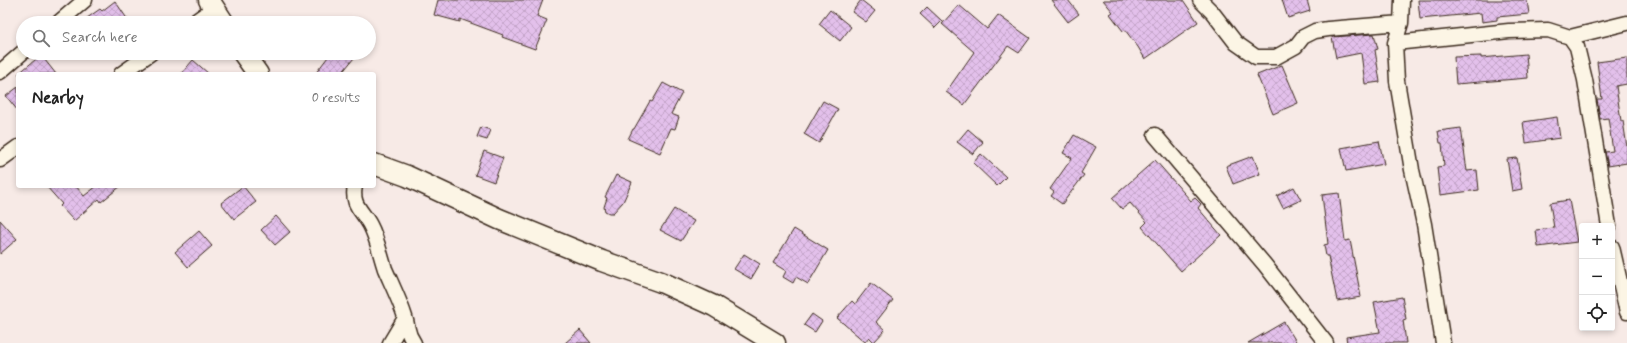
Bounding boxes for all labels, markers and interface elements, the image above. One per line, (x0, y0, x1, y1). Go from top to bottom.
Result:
search box (16, 16, 376, 60)
icon: search (30, 27, 52, 49)
text: Search here (62, 28, 138, 48)
text: Nearby (32, 87, 84, 109)
text: 0 results (312, 90, 360, 107)
map controls (1579, 223, 1615, 331)
button: + (1579, 223, 1615, 259)
button: − (1579, 259, 1615, 295)
button: locate (1579, 295, 1615, 331)

